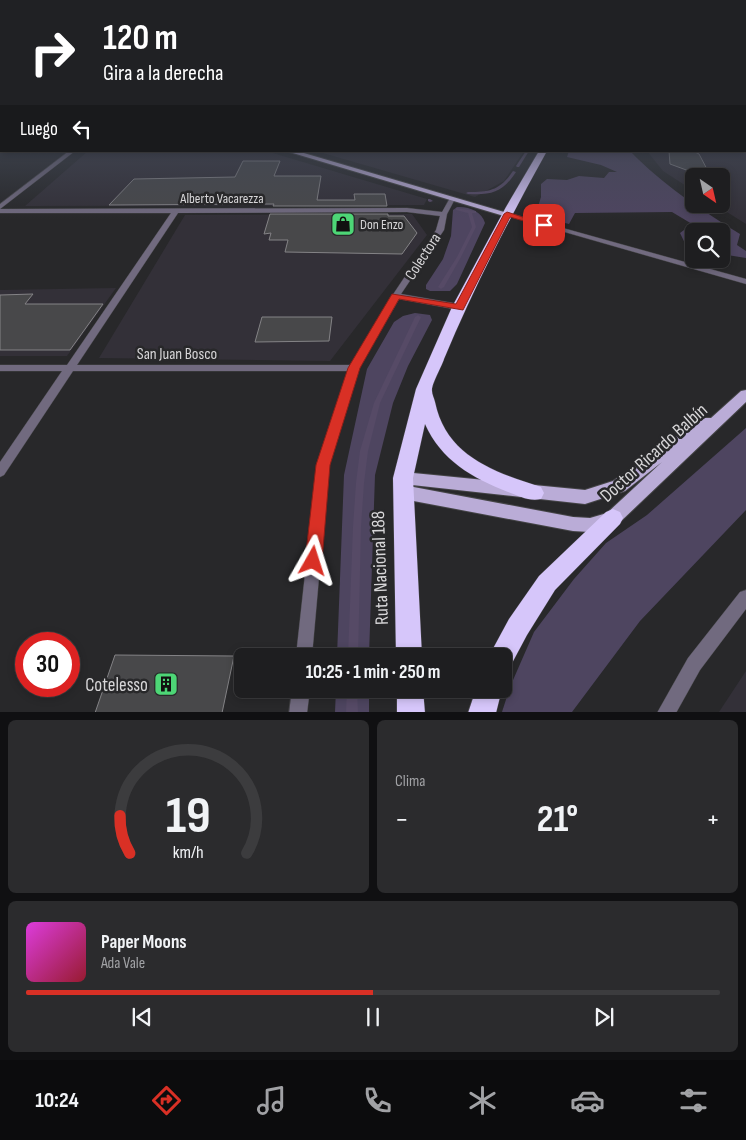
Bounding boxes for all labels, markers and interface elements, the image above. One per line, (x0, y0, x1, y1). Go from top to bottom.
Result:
text: 120 m (103, 17, 178, 60)
icon: right (20, 20, 85, 85)
text: Gira a la derecha (103, 60, 224, 87)
icon: left (68, 115, 96, 143)
text: Luego (20, 118, 58, 141)
north arrow (685, 168, 730, 212)
map controls (685, 168, 730, 268)
street label: Alberto Vacarezza (179, 190, 264, 207)
pin (523, 204, 565, 246)
shop icon: Don Enzo (330, 211, 356, 237)
icon: arrive (530, 211, 558, 239)
place label: Don Enzo (360, 216, 404, 233)
button: search (685, 223, 730, 268)
street label: Colectora (401, 230, 445, 284)
street label: San Juan Bosco (137, 345, 217, 364)
street label: Doctor Ricardo Balbín (596, 399, 712, 507)
street label: Ruta Nacional 188 (367, 511, 394, 625)
position arrow (286, 534, 338, 586)
speed limit sign: 30 (15, 632, 80, 697)
text: 10:25 · 1 min · 250 m (306, 661, 440, 684)
building icon: Cotelesso (153, 671, 179, 697)
place label: Cotelesso (85, 674, 148, 697)
text: Clima (395, 772, 425, 791)
text: 19 (166, 785, 211, 848)
text: 21° (537, 797, 578, 842)
text: − (395, 803, 409, 836)
text: + (706, 803, 720, 836)
text: km/h (173, 842, 204, 863)
text: Paper Moons (101, 931, 187, 954)
text: Ada Vale (101, 954, 145, 973)
icon: previous (128, 1003, 156, 1031)
icon: pause (359, 1003, 387, 1031)
icon: next (590, 1003, 618, 1031)
icon: directions (149, 1083, 184, 1118)
icon: music (254, 1083, 289, 1118)
icon: phone (360, 1083, 395, 1118)
icon: climate (465, 1083, 500, 1118)
icon: car (570, 1083, 605, 1118)
icon: filters (676, 1083, 711, 1118)
text: 10:24 (35, 1087, 79, 1114)

